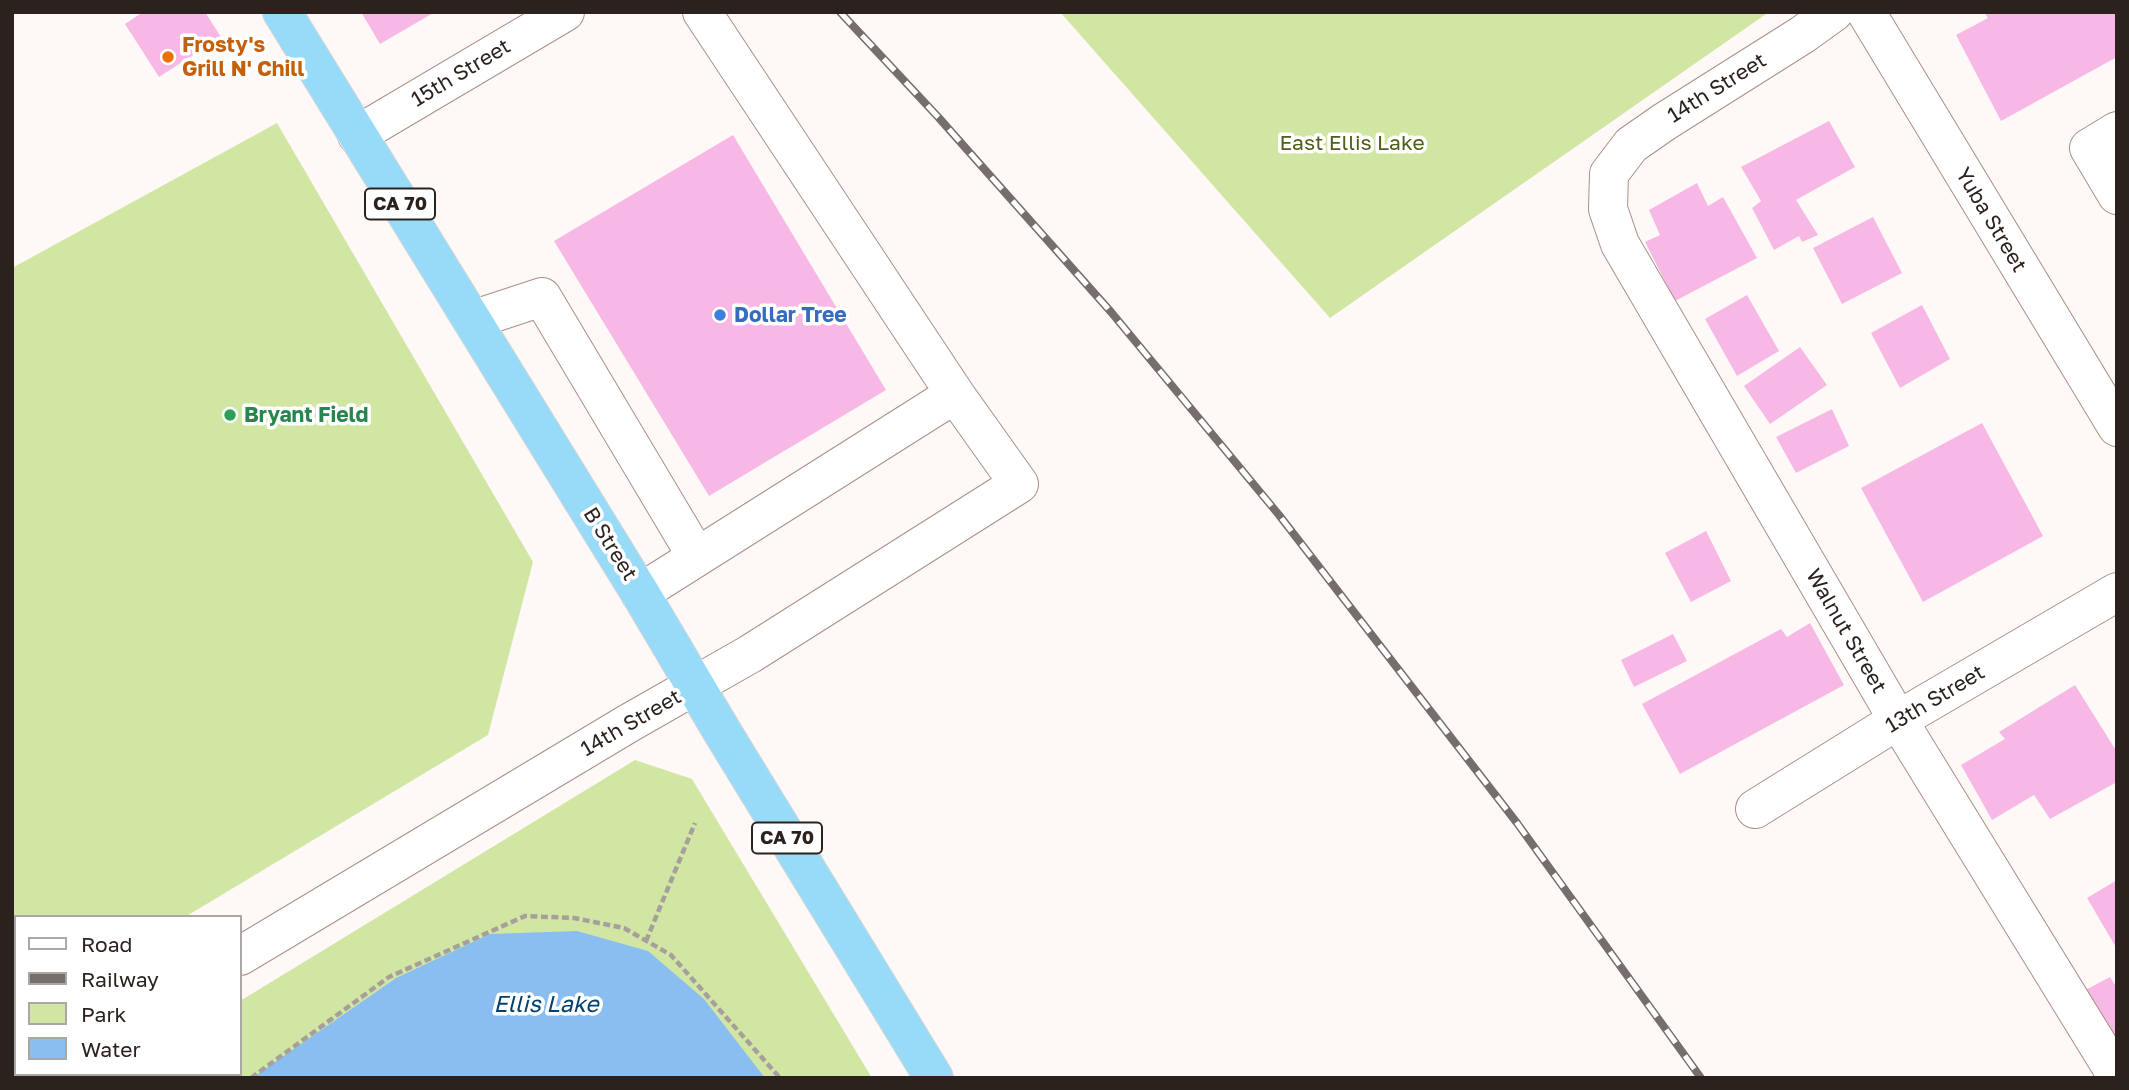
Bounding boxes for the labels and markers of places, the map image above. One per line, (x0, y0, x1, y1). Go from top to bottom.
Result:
place label: Frosty's Grill N' Chill (182, 32, 304, 82)
marker: Frosty's Grill N' Chill (160, 49, 176, 65)
place label: Dollar Tree (734, 302, 847, 328)
marker: Dollar Tree (712, 307, 728, 323)
place label: Bryant Field (244, 402, 368, 428)
marker: Bryant Field (222, 407, 238, 423)

